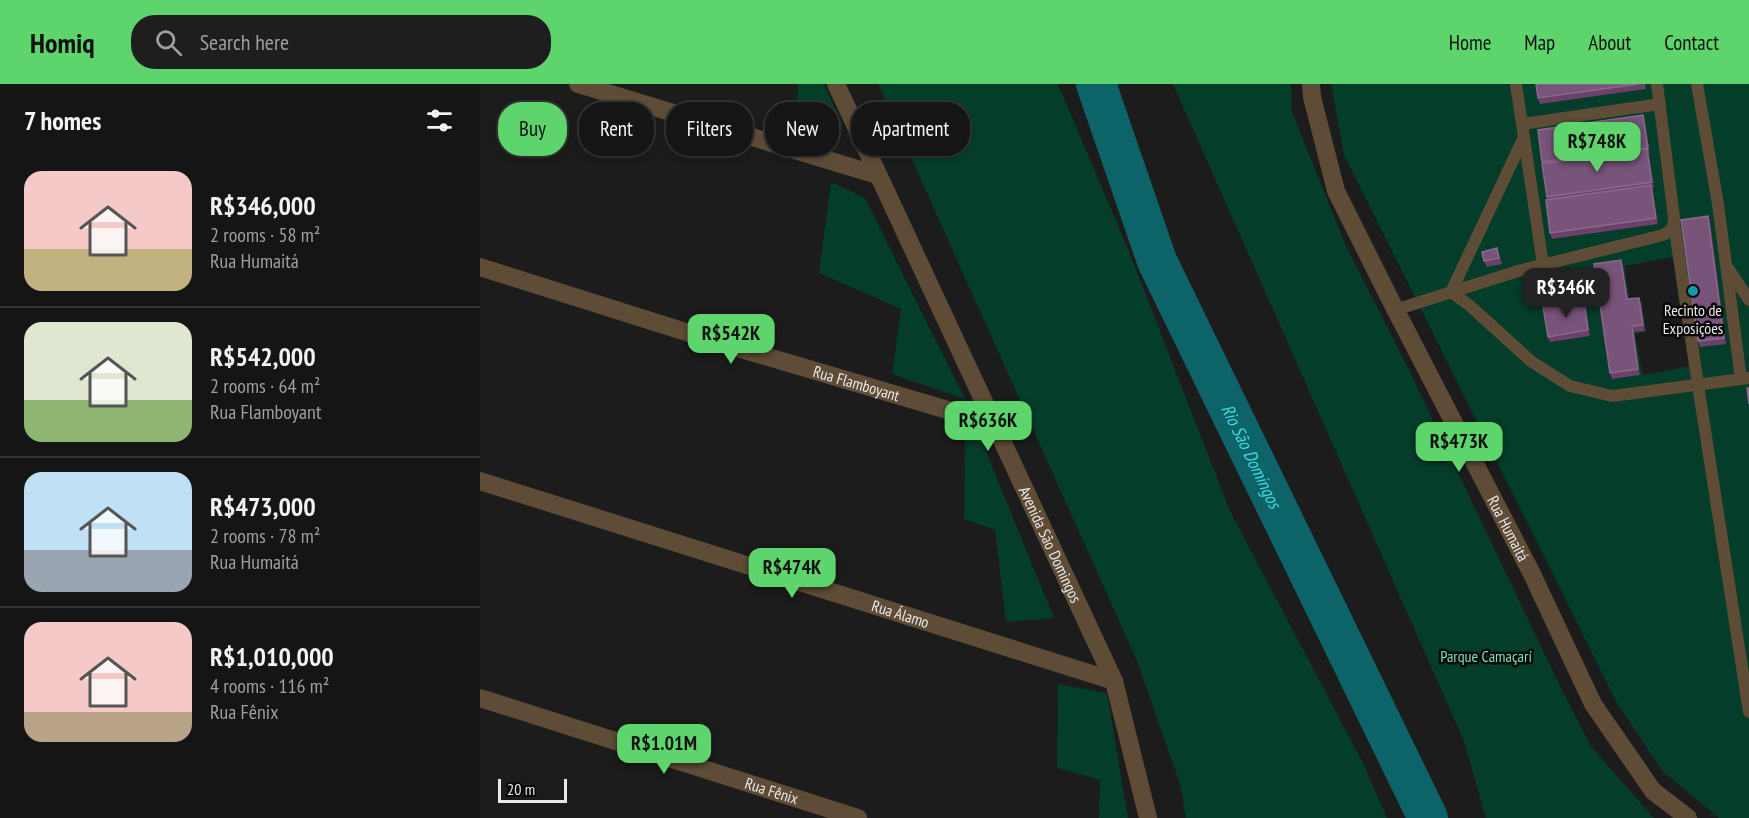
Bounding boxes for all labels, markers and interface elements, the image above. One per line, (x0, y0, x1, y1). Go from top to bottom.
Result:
search box (131, 15, 551, 69)
text: Homiq (30, 24, 95, 61)
icon: search (152, 26, 185, 59)
text: Search here (200, 28, 289, 56)
text: Home (1449, 29, 1491, 56)
text: Map (1524, 29, 1555, 56)
text: About (1588, 29, 1631, 56)
text: Contact (1664, 29, 1719, 56)
chip: Buy (498, 102, 567, 156)
chip: Rent (579, 102, 654, 156)
chip: Filters (666, 102, 753, 156)
chip: New (765, 102, 839, 156)
chip: Apartment (851, 102, 970, 156)
text: 7 homes (24, 104, 101, 137)
icon: filters (423, 104, 456, 137)
pin: R$748K (1548, 122, 1646, 173)
text: R$748K (1568, 128, 1626, 154)
text: R$346,000 (210, 189, 316, 222)
icon: home (72, 195, 144, 267)
text: 2 rooms · 58 m² (210, 222, 320, 248)
text: Rua Humaitá (210, 248, 299, 274)
pin: R$346K (1517, 268, 1615, 319)
text: R$346K (1537, 274, 1595, 300)
marker: Recinto de Exposições (1686, 284, 1700, 298)
place label: Recinto de Exposições (1663, 300, 1723, 338)
pin: R$542K (682, 314, 780, 365)
text: R$542K (702, 320, 760, 346)
text: R$542,000 (210, 340, 316, 373)
icon: home (72, 346, 144, 418)
street label: Rua Flamboyant (811, 361, 903, 405)
text: 2 rooms · 64 m² (210, 373, 320, 399)
text: Rua Flamboyant (210, 399, 321, 425)
water label: Rio São Domingos (1217, 400, 1288, 514)
pin: R$636K (939, 401, 1037, 452)
text: R$636K (959, 407, 1017, 433)
pin: R$473K (1410, 422, 1508, 473)
text: R$473K (1430, 428, 1488, 454)
street label: Avenida São Domingos (1015, 483, 1086, 606)
text: R$473,000 (210, 490, 316, 523)
street label: Rua Humaitá (1483, 492, 1534, 565)
icon: home (72, 496, 144, 568)
text: 2 rooms · 78 m² (210, 523, 320, 549)
pin: R$474K (743, 548, 841, 599)
text: Rua Humaitá (210, 549, 299, 575)
text: R$474K (763, 554, 821, 580)
street label: Rua Álamo (869, 595, 932, 632)
text: R$1,010,000 (210, 640, 334, 673)
icon: home (72, 646, 144, 718)
park label: Parque Camaçarí (1440, 646, 1532, 666)
text: 4 rooms · 116 m² (210, 673, 329, 699)
text: Rua Fênix (210, 699, 278, 725)
pin: R$1.01M (609, 724, 719, 775)
text: R$1.01M (631, 730, 697, 756)
street label: Rua Fênix (743, 773, 801, 809)
scale bar (498, 776, 567, 804)
text: 20 m (507, 779, 535, 799)

